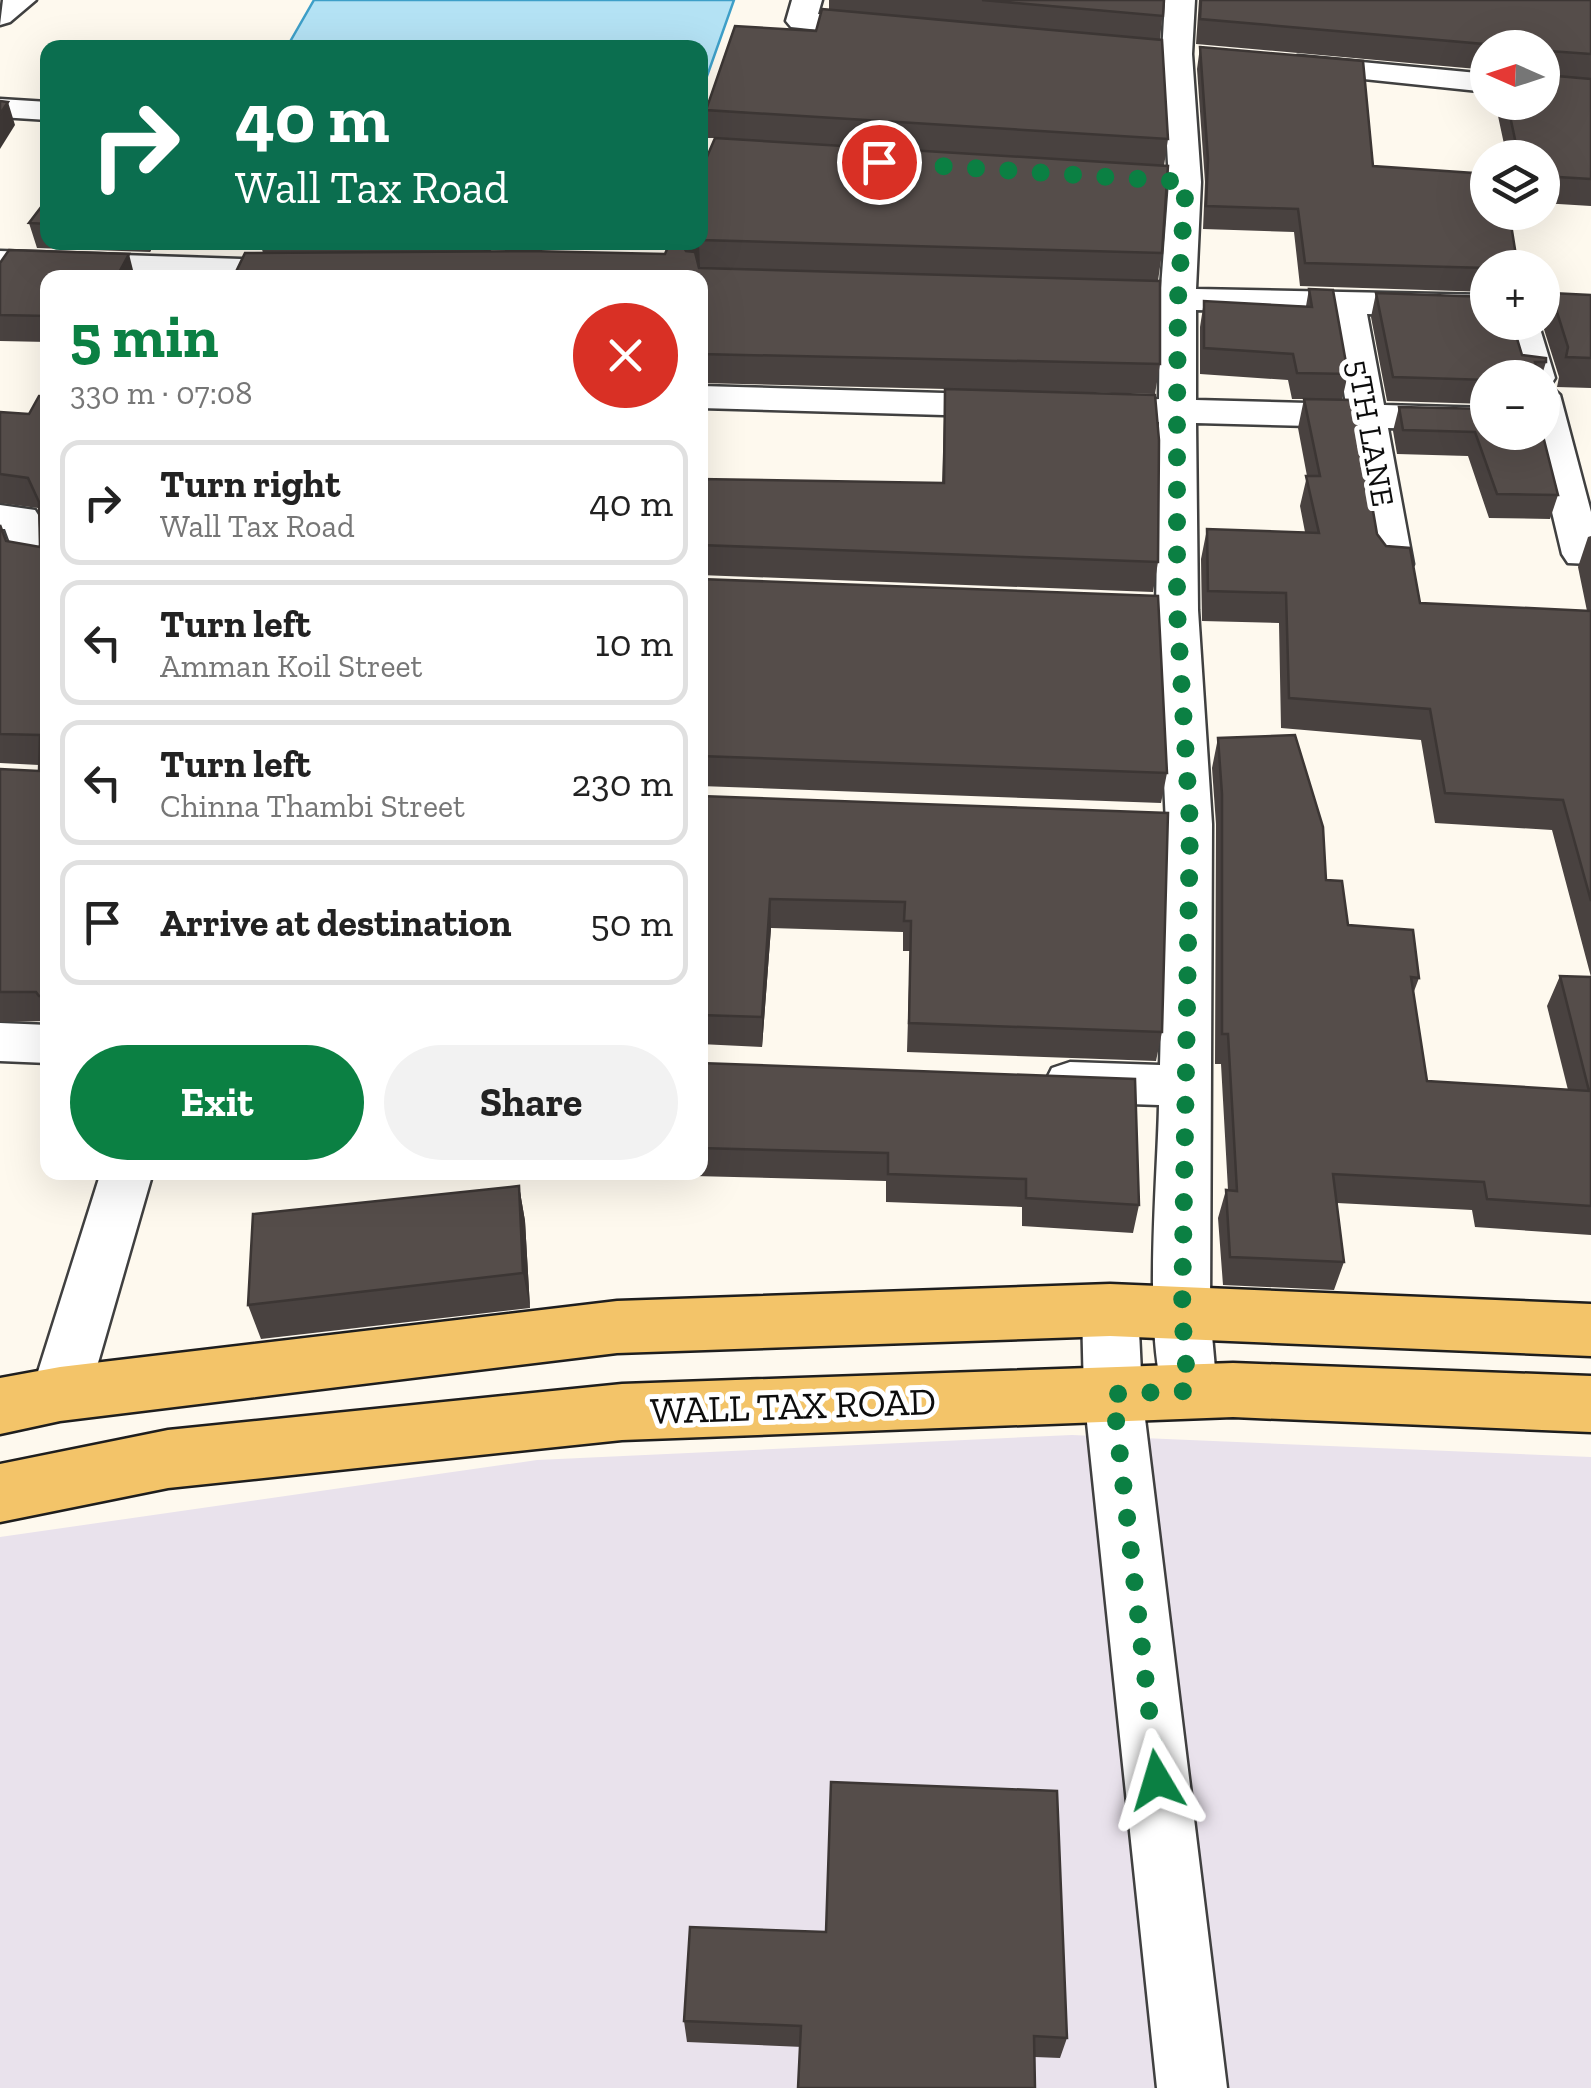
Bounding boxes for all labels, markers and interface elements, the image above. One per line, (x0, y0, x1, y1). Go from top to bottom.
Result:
north arrow (1470, 30, 1560, 120)
map controls (1470, 30, 1560, 450)
text: 40 m (235, 76, 390, 160)
icon: right (70, 80, 200, 210)
pin (837, 120, 922, 205)
icon: arrive (852, 135, 907, 190)
button: layers (1470, 140, 1560, 230)
text: Wall Tax Road (235, 161, 509, 215)
button: + (1470, 250, 1560, 340)
text: 5 min (70, 300, 219, 372)
button: close (573, 303, 678, 408)
street label: 5TH LANE (1339, 357, 1403, 509)
button: − (1470, 360, 1560, 450)
text: 330 m · 07:08 (70, 374, 252, 412)
text: Turn right (160, 461, 340, 507)
icon: right (75, 475, 130, 530)
text: 40 m (589, 480, 673, 526)
text: Wall Tax Road (160, 507, 355, 545)
text: Turn left (160, 601, 311, 647)
icon: left (75, 615, 130, 670)
text: 10 m (595, 620, 673, 666)
text: Amman Koil Street (160, 647, 422, 685)
text: Turn left (160, 741, 311, 787)
icon: left (75, 755, 130, 810)
text: 230 m (572, 760, 673, 806)
text: Chinna Thambi Street (160, 787, 465, 825)
icon: arrive (75, 895, 130, 950)
text: Arrive at destination (160, 900, 511, 946)
text: 50 m (590, 900, 673, 946)
button: Exit (70, 1045, 364, 1160)
button: Share (384, 1045, 678, 1160)
street label: WALL TAX ROAD (649, 1378, 937, 1434)
position arrow (1105, 1728, 1209, 1832)

